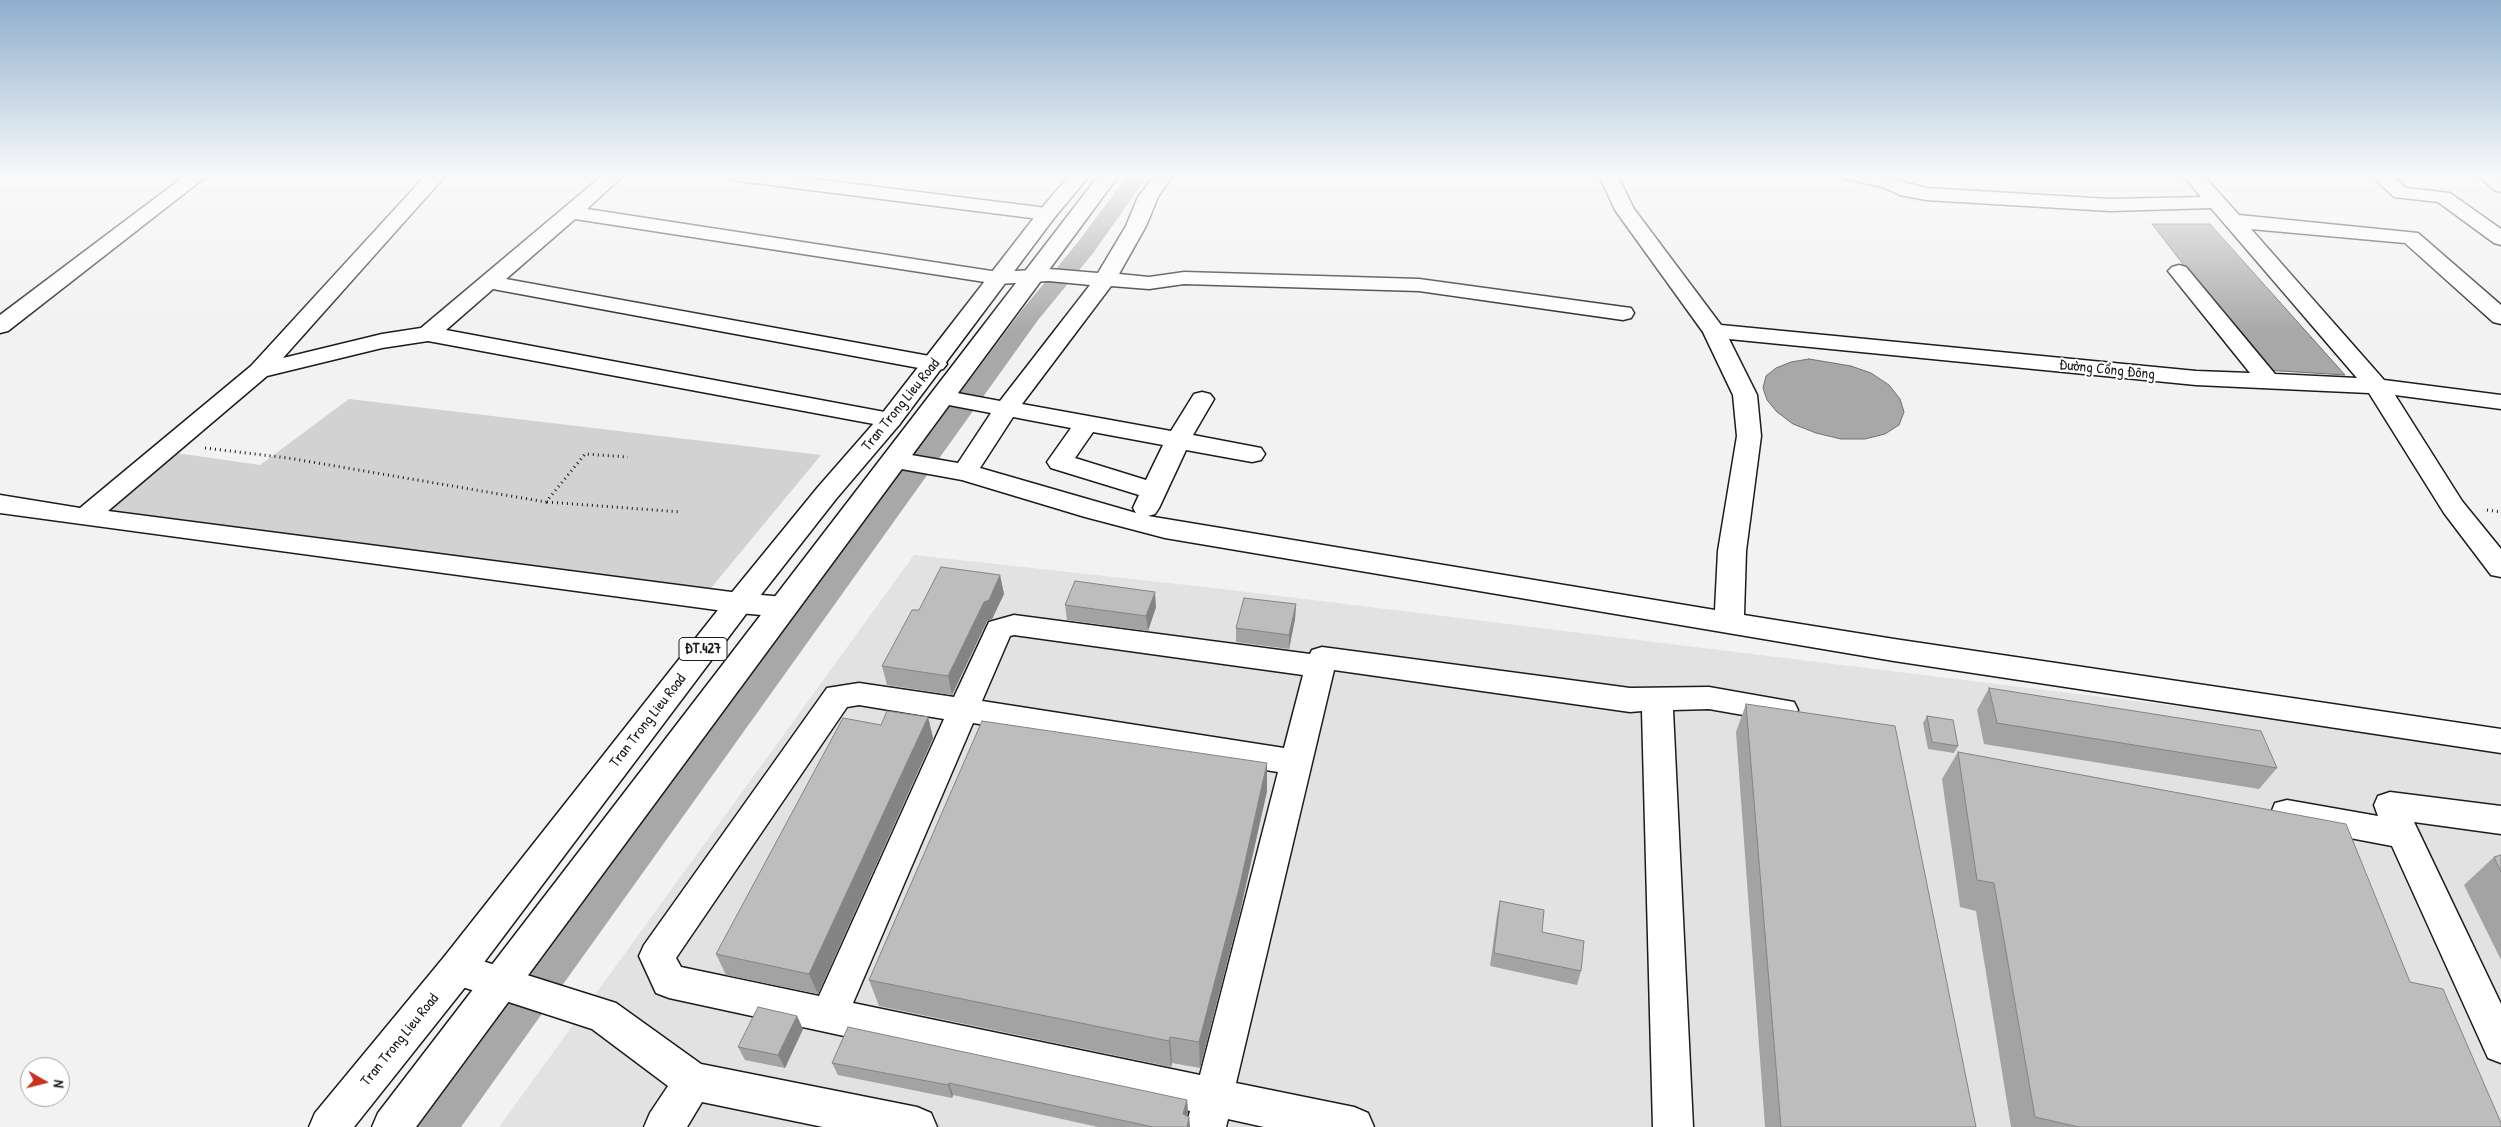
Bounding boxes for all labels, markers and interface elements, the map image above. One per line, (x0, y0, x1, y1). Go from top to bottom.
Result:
street label: Tran Trong Lieu Road (858, 355, 944, 455)
street label: Đường Cổng Đông (2058, 356, 2156, 384)
road number: ĐT.427 (679, 638, 727, 661)
street label: Tran Trong Lieu Road (606, 671, 690, 771)
street label: Tran Trong Lieu Road (357, 990, 443, 1090)
north arrow (20, 1057, 70, 1107)
text: N (49, 1079, 69, 1089)

